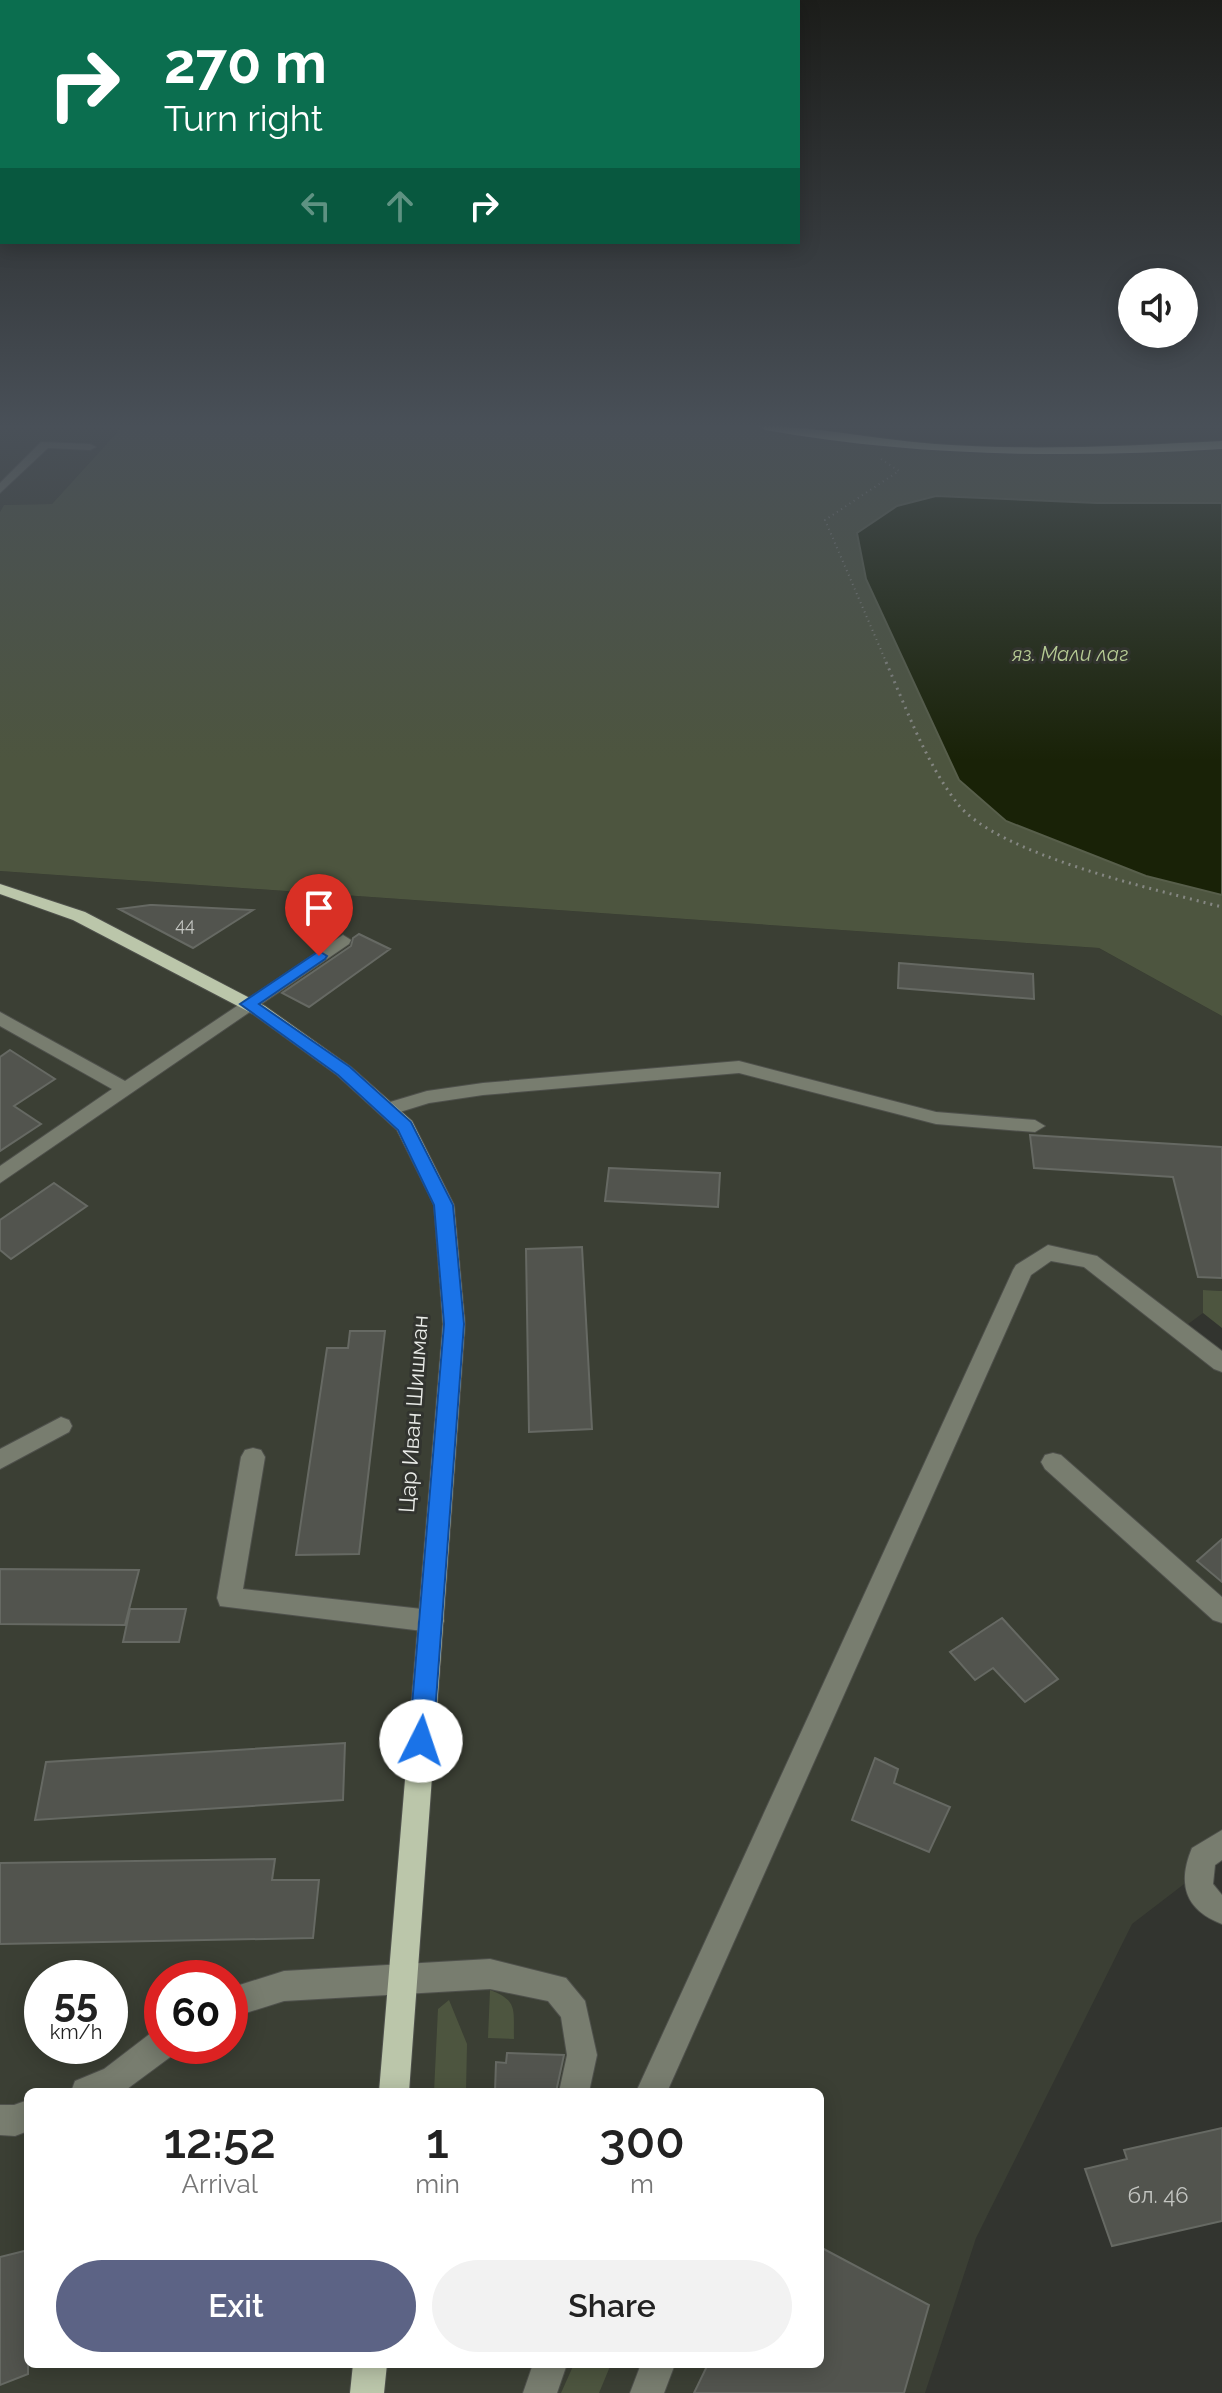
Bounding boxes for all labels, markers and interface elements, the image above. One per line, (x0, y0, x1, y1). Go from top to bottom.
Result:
text: 270 m (164, 30, 327, 96)
icon: right (32, 32, 136, 136)
text: Turn right (164, 97, 323, 139)
icon: left (294, 184, 338, 228)
icon: ahead (378, 184, 422, 228)
icon: right (462, 184, 506, 228)
map controls (1118, 268, 1198, 348)
button: sound (1118, 268, 1198, 348)
water label: яз. Мали лаг (1011, 642, 1129, 666)
pin (285, 874, 353, 956)
icon: arrive (297, 886, 341, 930)
house number: 44 (175, 914, 195, 935)
street label: Цар Иван Шишман (393, 1314, 433, 1514)
position arrow (379, 1699, 463, 1783)
speed limit sign: 60 (144, 1960, 248, 2064)
text: 55 (54, 1978, 98, 2025)
text: km/h (50, 2020, 102, 2044)
text: 12:52 (163, 2113, 276, 2169)
text: 1 (426, 2113, 449, 2169)
text: 300 (599, 2113, 685, 2169)
text: Arrival (181, 2169, 258, 2199)
text: min (415, 2169, 460, 2199)
text: m (630, 2169, 654, 2199)
house number: бл. 46 (1128, 2182, 1188, 2208)
button: Exit (56, 2260, 416, 2352)
button: Share (432, 2260, 792, 2352)

